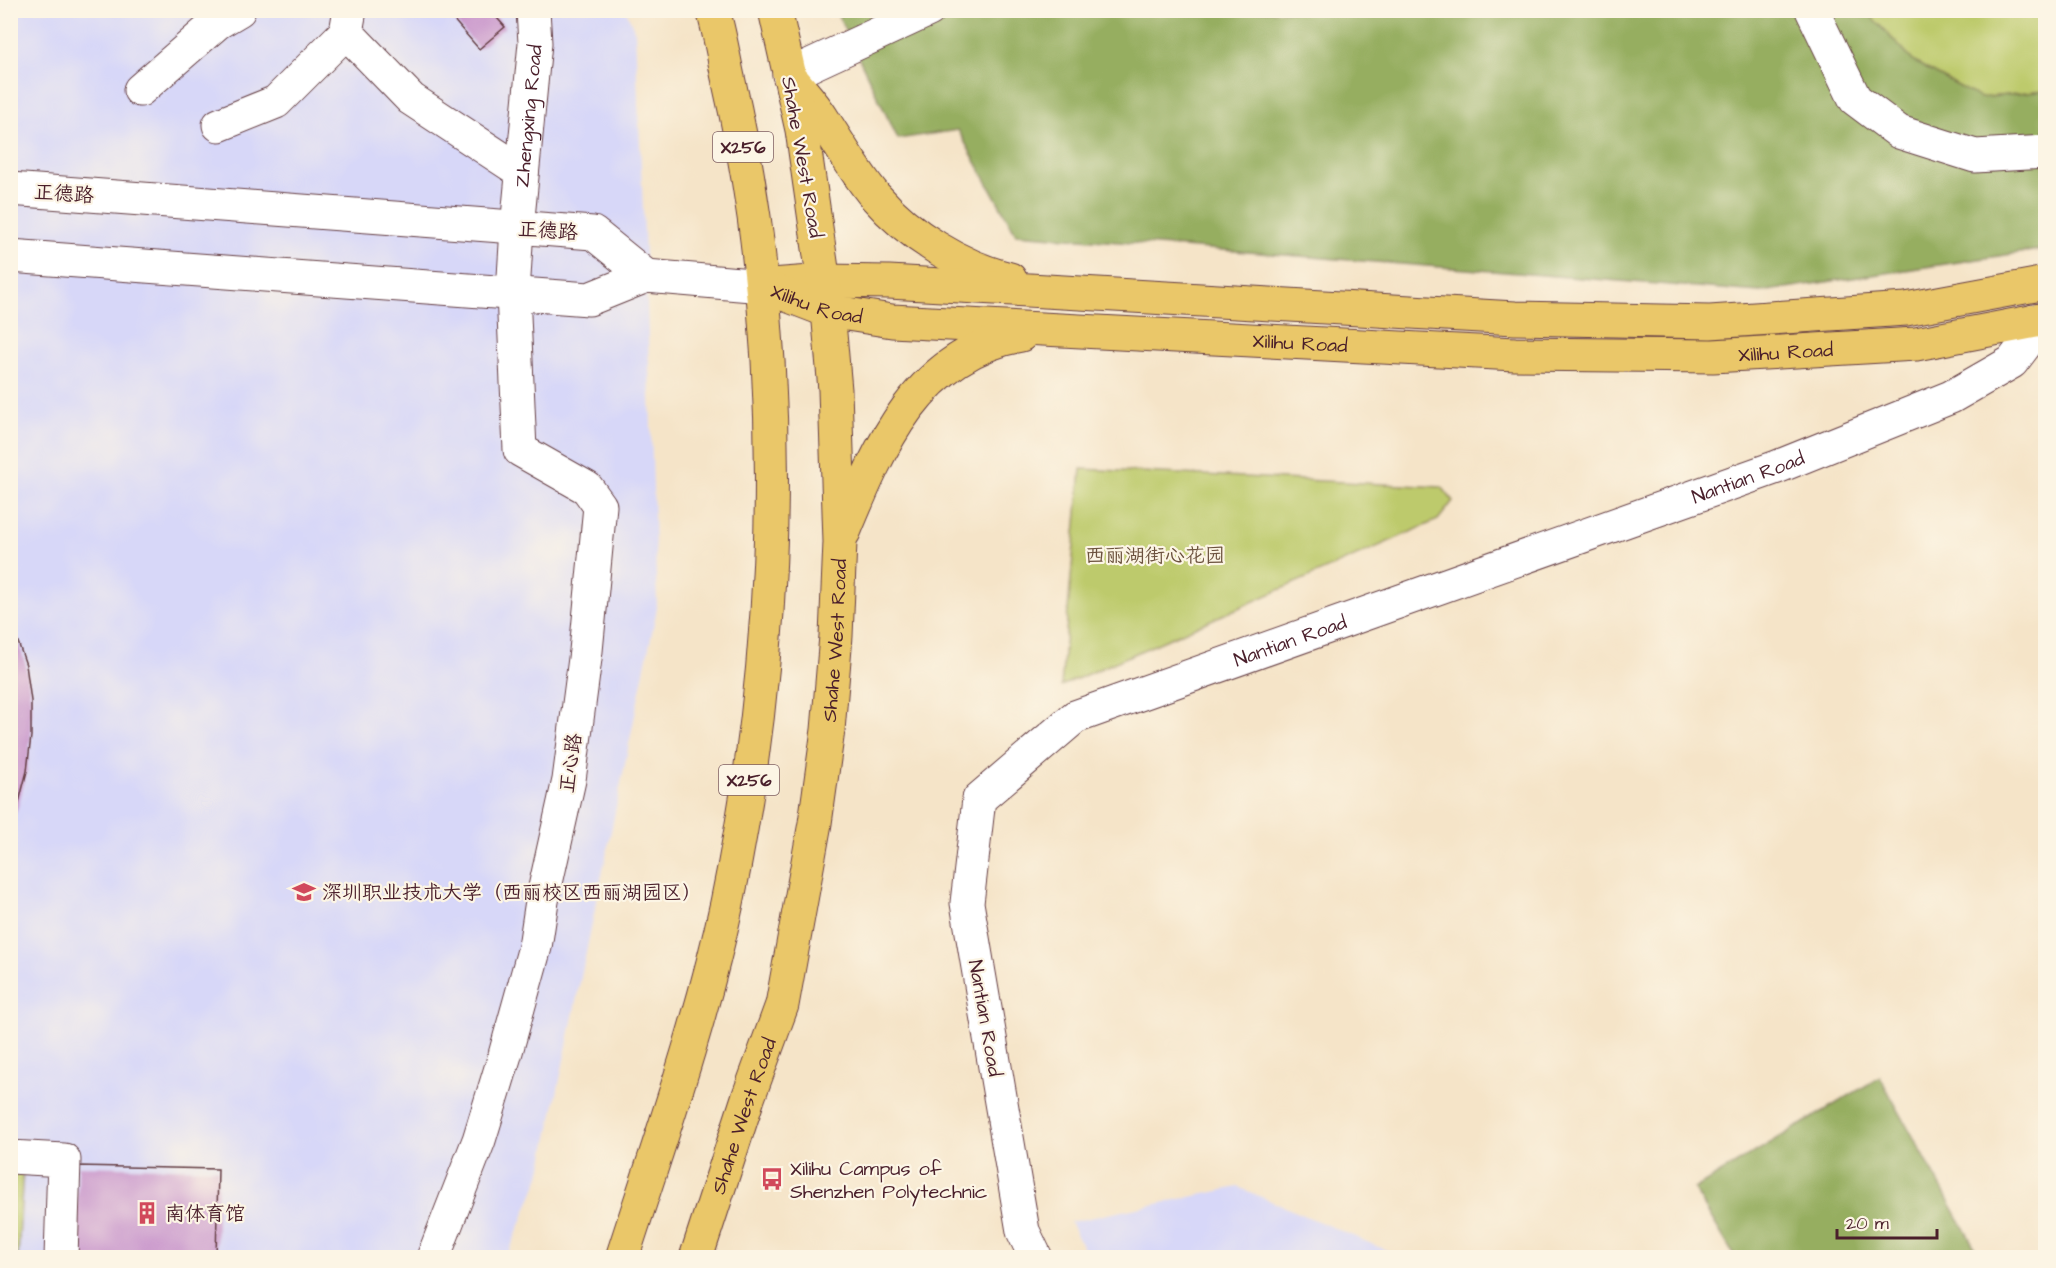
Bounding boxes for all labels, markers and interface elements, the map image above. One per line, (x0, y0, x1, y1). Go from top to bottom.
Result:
street label: Zhengxing Road (508, 43, 550, 189)
street label: Shahe West Road (774, 74, 830, 240)
road number: X256 (713, 132, 773, 162)
street label: 正德路 (33, 178, 96, 210)
street label: 正德路 (517, 215, 580, 247)
street label: Xilihu Road (766, 277, 865, 331)
street label: Xilihu Road (1252, 327, 1348, 360)
street label: Xilihu Road (1737, 336, 1834, 369)
street label: Nantian Road (1688, 444, 1809, 511)
park label: 西丽湖街心花园 (1085, 542, 1225, 570)
street label: Shahe West Road (816, 558, 854, 723)
street label: Nantian Road (1230, 608, 1351, 674)
street label: 正心路 (553, 730, 589, 795)
road number: X256 (719, 765, 779, 795)
school or university icon: 深圳职业技术大学（西丽校区西丽湖园区） (291, 879, 317, 905)
place label: 深圳职业技术大学（西丽校区西丽湖园区） (322, 879, 702, 907)
street label: Nantian Road (961, 958, 1009, 1079)
street label: Shahe West Road (705, 1034, 784, 1198)
place label: Xilihu Campus of Shenzhen Polytechnic (790, 1155, 988, 1207)
bus stop icon: Xilihu Campus of Shenzhen Polytechnic (759, 1166, 785, 1192)
building icon: 南体育馆 (134, 1200, 160, 1226)
place label: 南体育馆 (165, 1200, 245, 1228)
scale bar (1837, 1202, 1938, 1240)
text: 20 m (1846, 1211, 1889, 1236)

